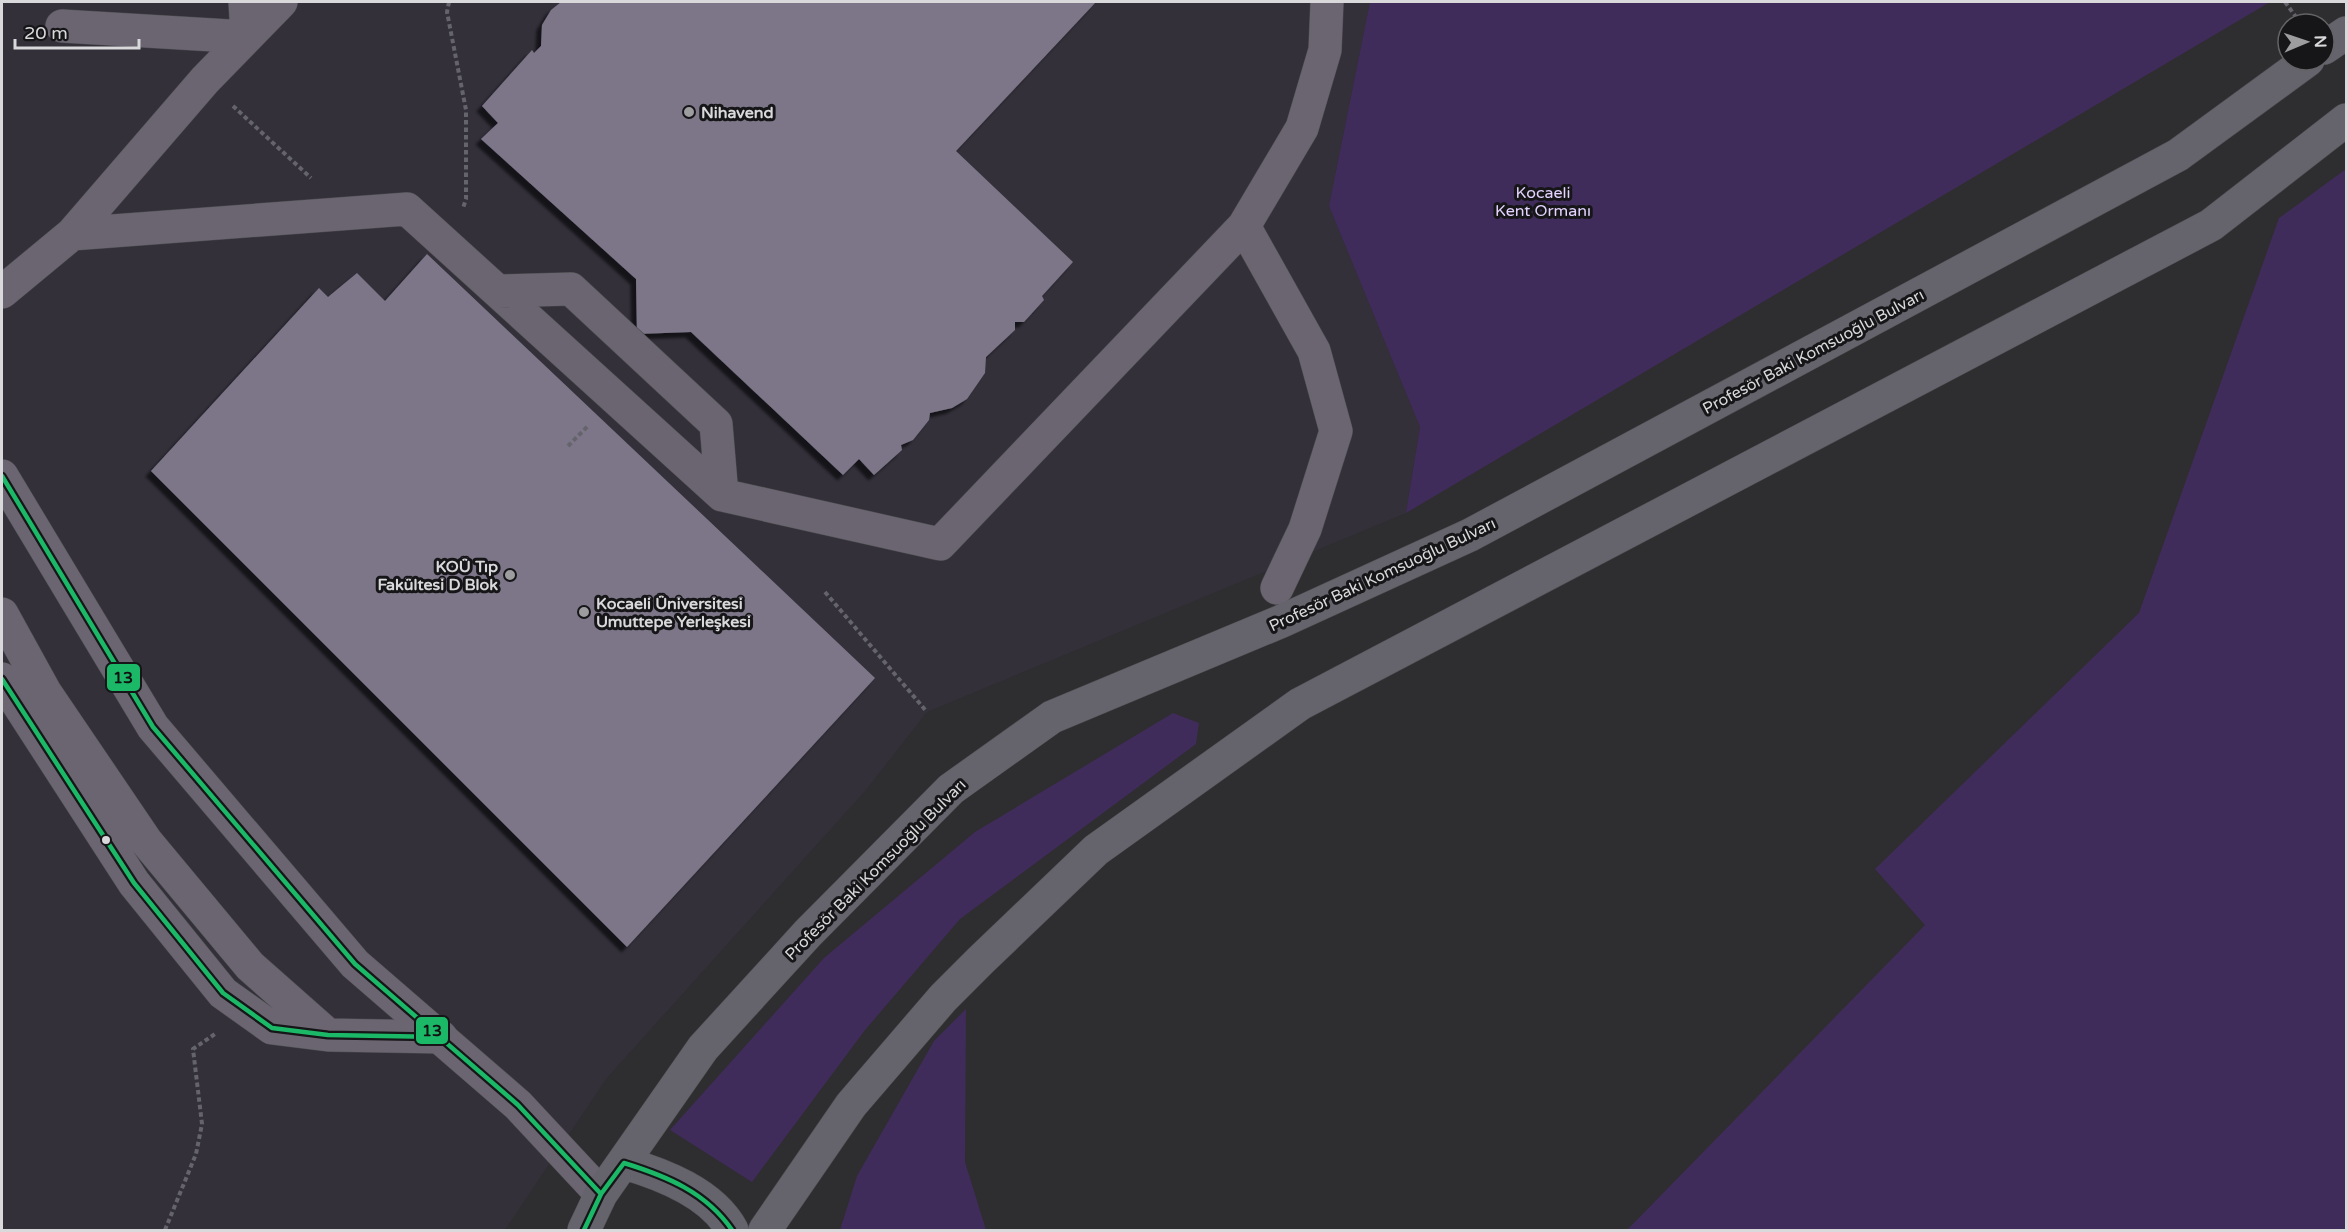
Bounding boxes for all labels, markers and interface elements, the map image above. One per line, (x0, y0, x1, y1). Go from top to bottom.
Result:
scale bar (15, 12, 140, 50)
north arrow (2276, 12, 2336, 72)
text: 20 m (24, 22, 68, 44)
text: N (2310, 35, 2330, 48)
place label: Nihavend (701, 103, 774, 123)
marker: Nihavend (682, 105, 696, 119)
park label: Kocaeli Kent Ormanı (1495, 183, 1591, 221)
street label: Profesör Baki Komsuoğlu Bulvarı (1699, 285, 1928, 419)
street label: Profesör Baki Komsuoğlu Bulvarı (1266, 513, 1499, 636)
place label: KOÜ Tıp Fakültesi D Blok (378, 557, 498, 595)
marker: KOÜ Tıp Fakültesi D Blok (503, 568, 517, 582)
place label: Kocaeli Üniversitesi Umuttepe Yerleşkesi (596, 594, 751, 632)
marker: Kocaeli Üniversitesi Umuttepe Yerleşkesi (577, 605, 591, 619)
line badge: 13 (106, 663, 141, 692)
text: 13 (113, 668, 133, 688)
street label: Profesör Baki Komsuoğlu Bulvarı (781, 775, 970, 964)
unlabelled marker (100, 834, 112, 846)
line badge: 13 (415, 1016, 449, 1045)
text: 13 (422, 1021, 442, 1041)

